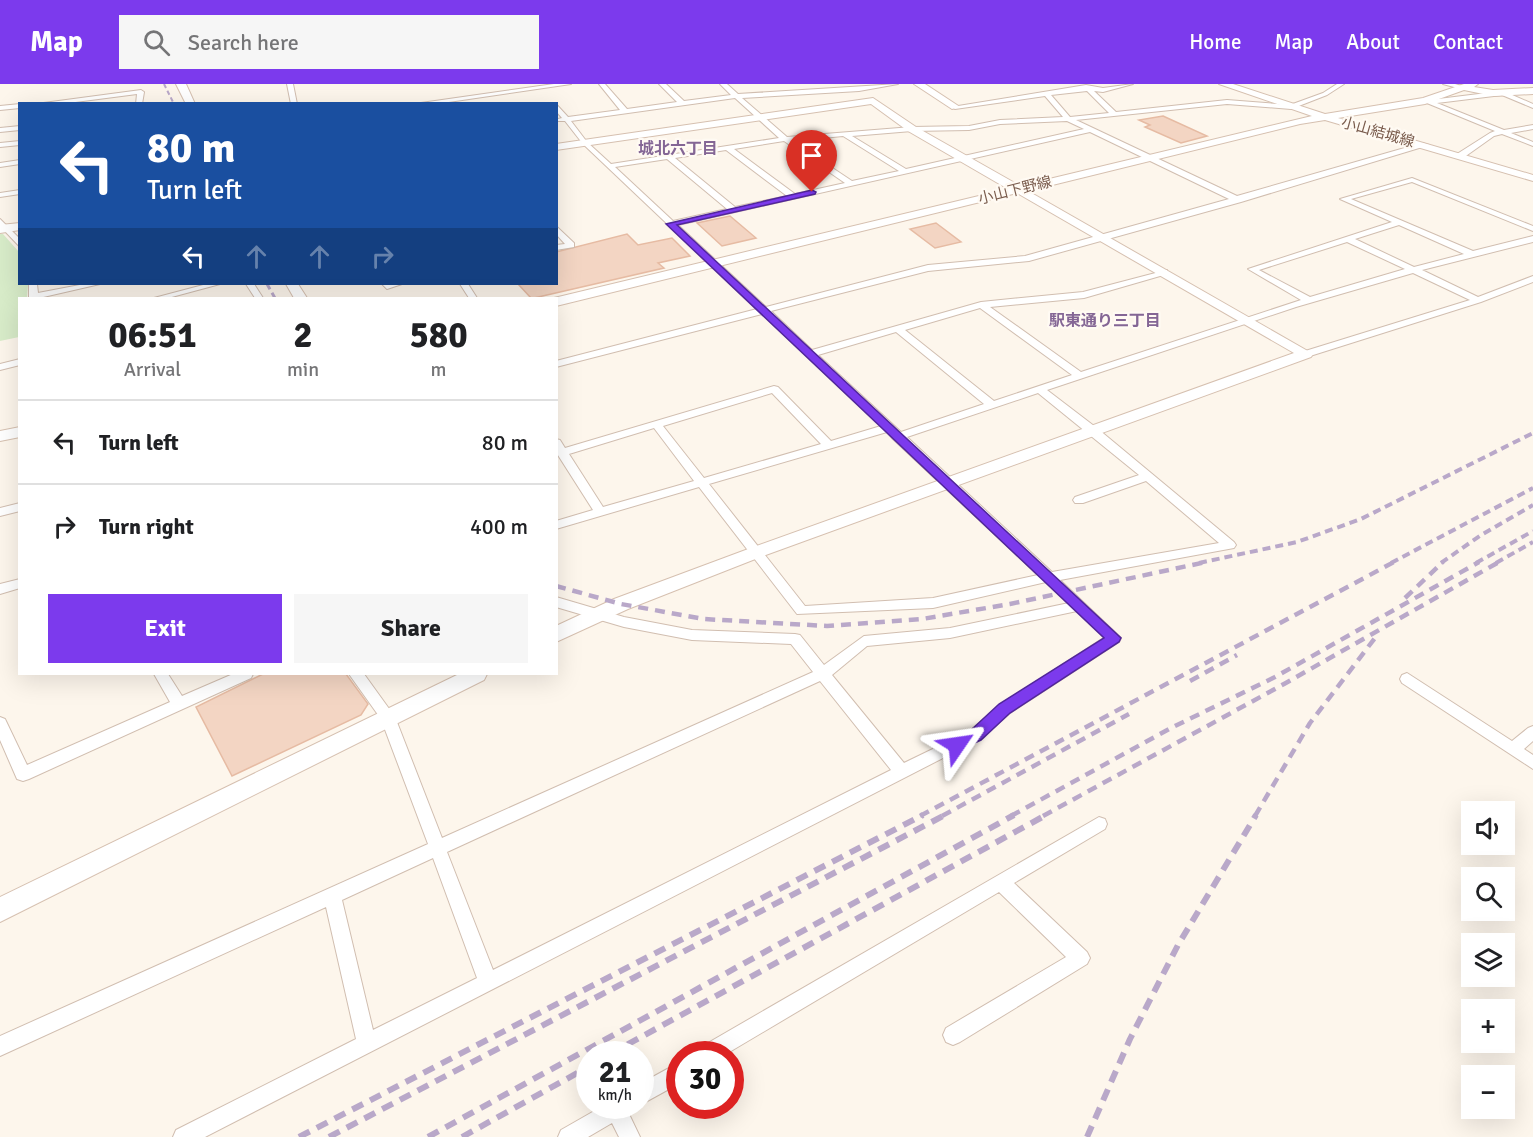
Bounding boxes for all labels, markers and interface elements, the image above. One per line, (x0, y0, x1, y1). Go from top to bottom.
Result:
search box (119, 15, 539, 69)
text: Map (30, 25, 83, 59)
icon: search (140, 26, 173, 59)
text: Search here (188, 29, 299, 56)
text: Home (1189, 29, 1242, 55)
text: Map (1275, 29, 1313, 55)
text: About (1346, 29, 1400, 55)
text: Contact (1433, 29, 1503, 55)
street label: 小山結城線 (1339, 113, 1417, 151)
text: 80 m (147, 123, 236, 174)
icon: left (48, 126, 126, 204)
pin (786, 130, 837, 192)
district label: 城北六丁目 (638, 139, 718, 159)
icon: arrive (795, 139, 828, 172)
street label: 小山下野線 (976, 172, 1054, 208)
text: Turn left (147, 174, 242, 207)
icon: left (177, 240, 210, 273)
icon: ahead (240, 240, 273, 273)
icon: ahead (303, 240, 336, 273)
icon: right (366, 240, 399, 273)
district label: 駅東通り三丁目 (1049, 311, 1161, 331)
text: 06:51 (108, 313, 197, 358)
text: 2 (293, 313, 313, 358)
text: 580 (409, 313, 468, 358)
text: Arrival (124, 357, 181, 382)
text: min (287, 357, 319, 382)
text: m (431, 357, 447, 382)
icon: left (48, 426, 81, 459)
text: Turn left (99, 429, 179, 456)
text: 80 m (482, 429, 528, 456)
icon: right (48, 510, 81, 543)
text: Turn right (99, 513, 194, 540)
text: 400 m (470, 513, 528, 540)
button: Exit (48, 594, 282, 663)
button: Share (294, 594, 528, 663)
position arrow (925, 713, 989, 777)
map controls (1461, 801, 1515, 1119)
button: sound (1461, 801, 1515, 855)
button: search (1461, 867, 1515, 921)
button: layers (1461, 933, 1515, 987)
button: + (1461, 999, 1515, 1053)
speed limit sign: 30 (666, 1041, 744, 1119)
text: 21 (599, 1054, 631, 1091)
button: − (1461, 1065, 1515, 1119)
text: km/h (598, 1086, 632, 1104)

